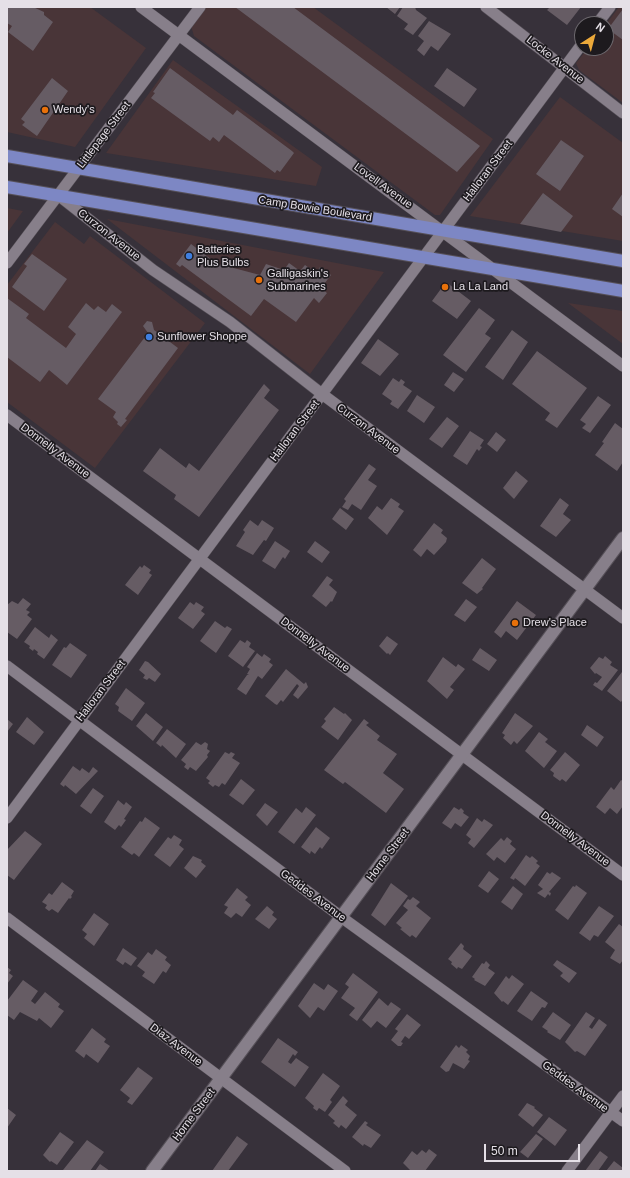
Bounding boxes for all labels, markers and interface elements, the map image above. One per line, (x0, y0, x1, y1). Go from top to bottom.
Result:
north arrow (574, 16, 614, 56)
text: N (594, 20, 607, 34)
street label: Locke Avenue (524, 33, 586, 87)
street label: Littlepage Street (75, 99, 133, 171)
place label: Wendy's (53, 103, 95, 117)
marker: Wendy's (40, 105, 50, 115)
street label: Halloran Street (461, 138, 515, 204)
street label: Lovell Avenue (351, 160, 415, 212)
street label: Camp Bowie Boulevard (257, 193, 373, 225)
street label: Curzon Avenue (75, 207, 143, 263)
place label: Batteries Plus Bulbs (197, 243, 249, 269)
marker: Batteries Plus Bulbs (184, 251, 194, 261)
place label: Galligaskin's Submarines (267, 267, 328, 293)
marker: Galligaskin's Submarines (254, 275, 264, 285)
place label: La La Land (453, 280, 508, 294)
marker: La La Land (440, 282, 450, 292)
place label: Sunflower Shoppe (157, 330, 247, 344)
marker: Sunflower Shoppe (144, 332, 154, 342)
street label: Halloran Street (268, 398, 322, 464)
street label: Curzon Avenue (334, 401, 402, 457)
street label: Donnelly Avenue (18, 421, 92, 481)
street label: Donnelly Avenue (278, 615, 352, 675)
place label: Drew's Place (523, 616, 587, 630)
marker: Drew's Place (510, 618, 520, 628)
street label: Halloran Street (74, 658, 128, 724)
street label: Donnelly Avenue (538, 809, 612, 869)
street label: Horne Street (364, 826, 412, 884)
street label: Geddes Avenue (278, 867, 348, 925)
street label: Diaz Avenue (147, 1021, 205, 1069)
street label: Geddes Avenue (539, 1059, 611, 1115)
street label: Horne Street (170, 1086, 218, 1144)
scale bar (486, 1136, 582, 1162)
text: 50 m (491, 1144, 518, 1158)

